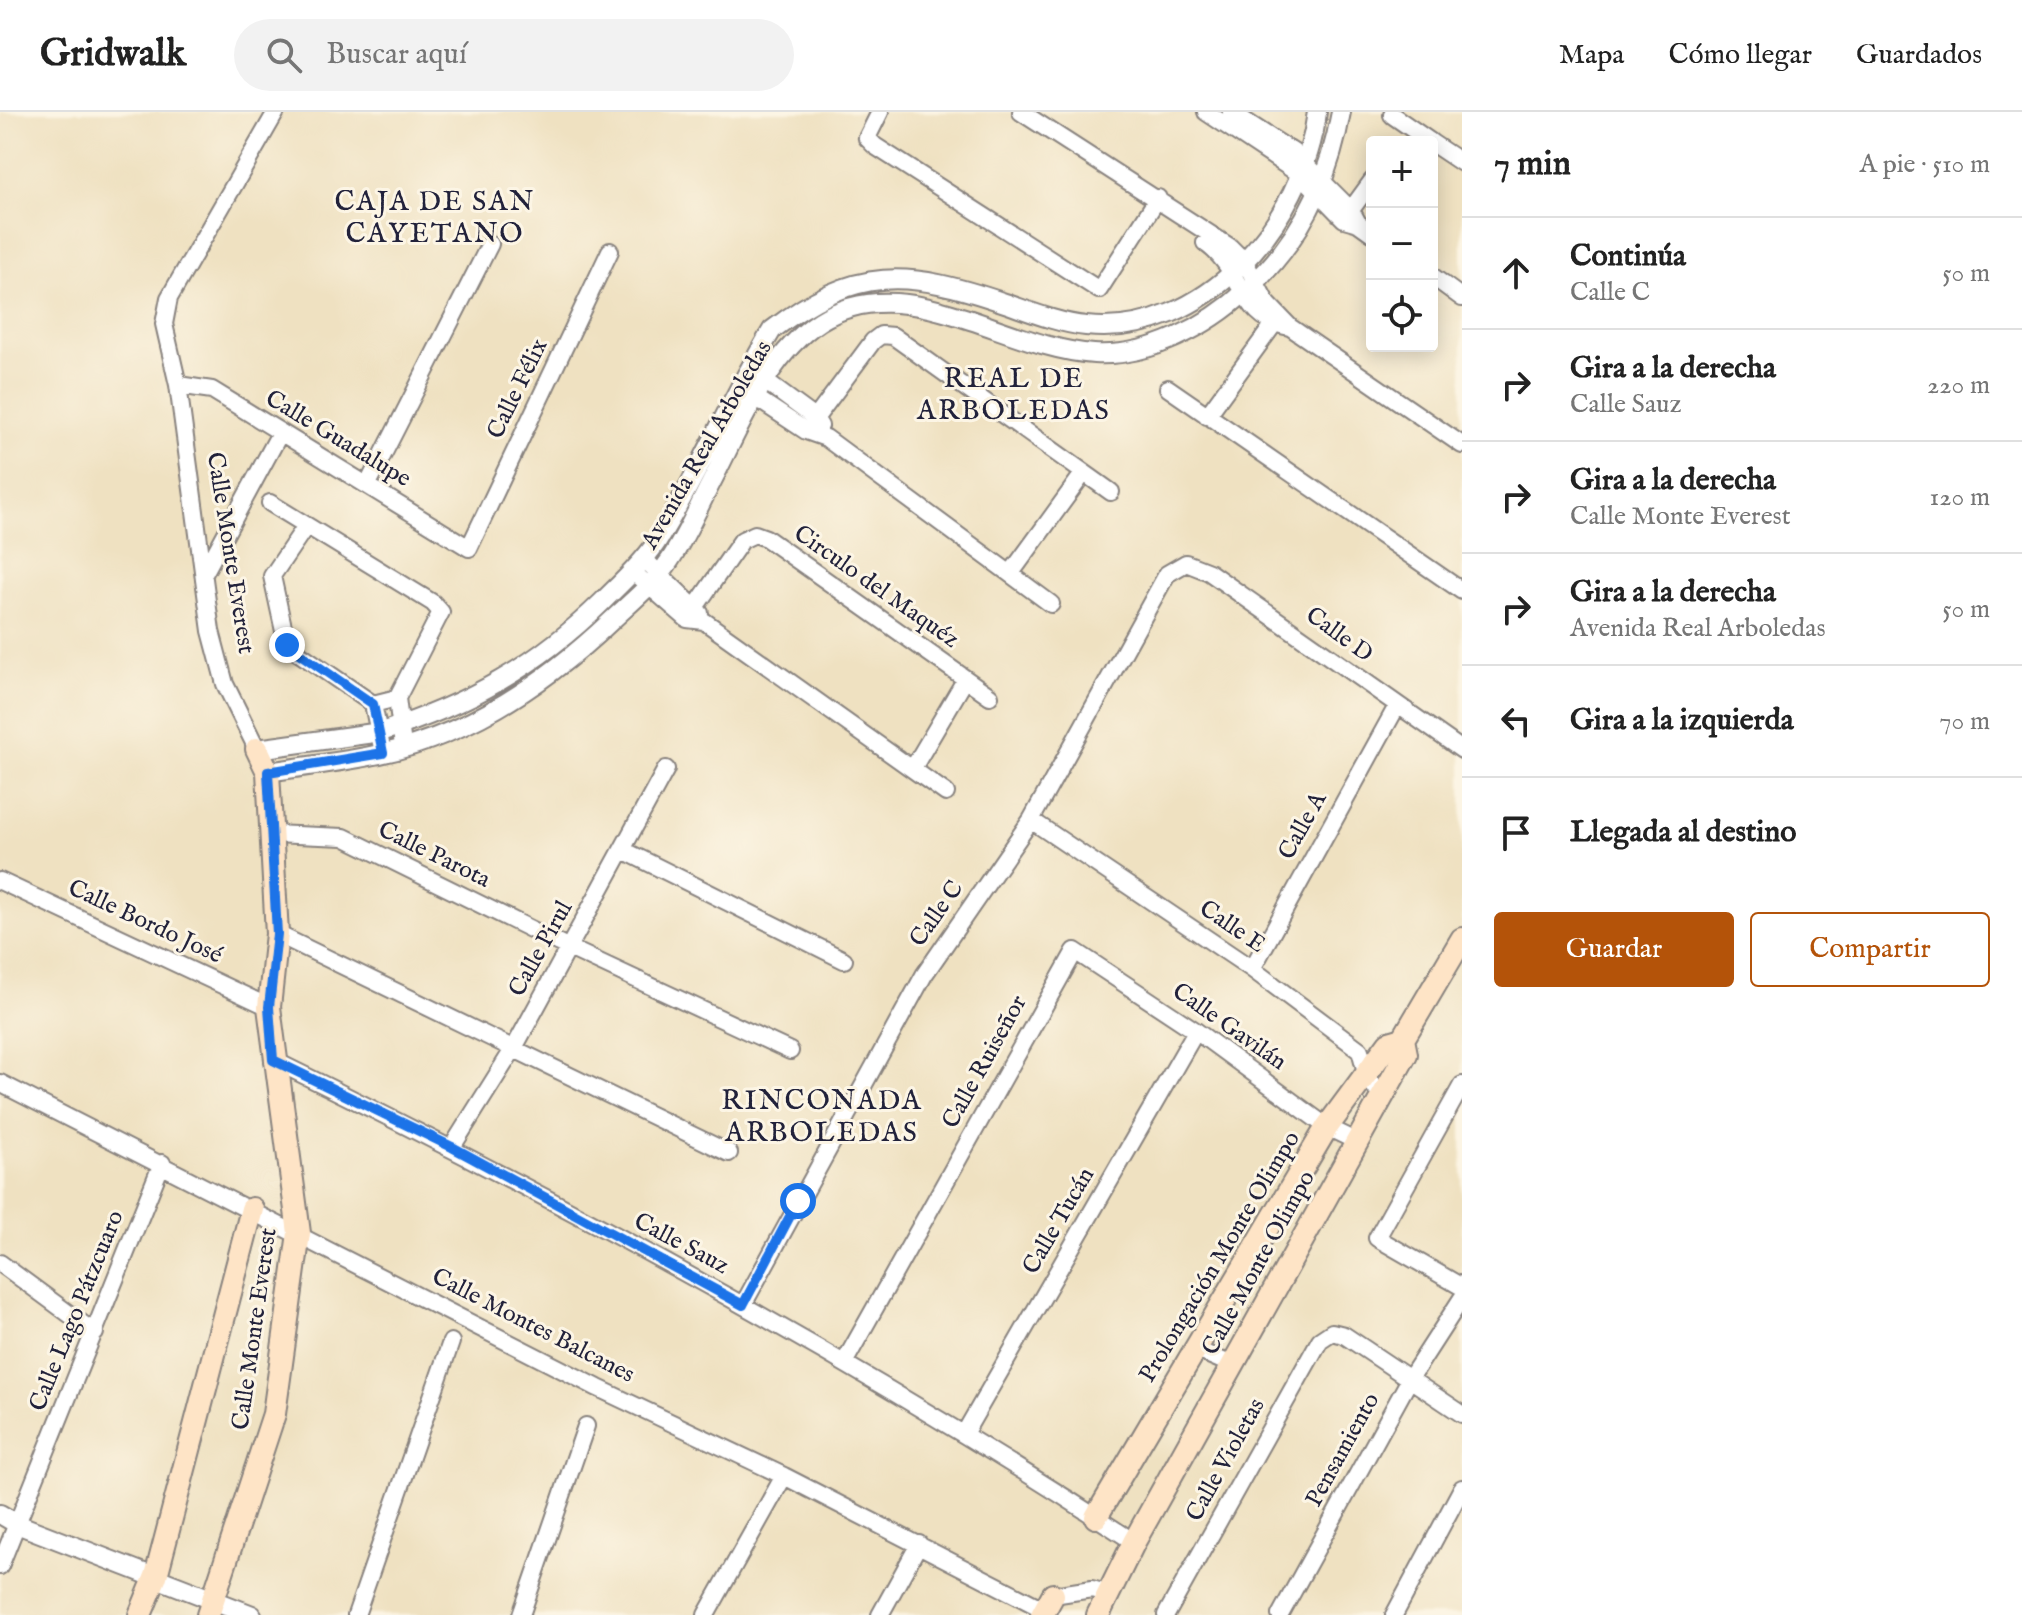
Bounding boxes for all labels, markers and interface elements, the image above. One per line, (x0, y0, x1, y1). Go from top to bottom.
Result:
search box (234, 19, 794, 91)
text: Gridwalk (40, 31, 186, 79)
icon: search (262, 33, 306, 77)
text: Buscar aquí (326, 36, 467, 74)
text: Mapa (1559, 38, 1624, 73)
text: Cómo llegar (1668, 38, 1812, 73)
text: Guardados (1856, 38, 1982, 73)
map controls (1366, 136, 1438, 352)
button: + (1366, 136, 1438, 208)
text: 7 min (1494, 143, 1571, 186)
text: A pie · 510 m (1859, 148, 1990, 181)
district label: CAJA DE SAN CAYETANO (334, 185, 536, 252)
button: − (1366, 208, 1438, 280)
text: Continúa (1570, 238, 1686, 276)
icon: ahead (1494, 251, 1538, 295)
text: 50 m (1942, 257, 1990, 290)
text: Calle C (1570, 276, 1650, 309)
button: locate (1366, 280, 1438, 352)
street label: Calle Félix (480, 334, 556, 444)
street label: Avenida Real Arboledas (634, 335, 779, 556)
text: Gira a la derecha (1570, 350, 1776, 388)
district label: REAL DE ARBOLEDAS (916, 362, 1111, 429)
icon: right (1494, 363, 1538, 407)
text: 220 m (1927, 369, 1990, 402)
street label: Calle Guadalupe (259, 383, 417, 495)
text: Calle Sauz (1570, 388, 1682, 421)
street label: Calle Monte Everest (199, 450, 261, 656)
text: Gira a la derecha (1570, 462, 1776, 500)
icon: right (1494, 475, 1538, 519)
text: 120 m (1930, 481, 1990, 514)
text: Calle Monte Everest (1570, 500, 1791, 533)
street label: Circulo del Maquéz (787, 518, 965, 656)
text: Gira a la derecha (1570, 574, 1776, 612)
icon: right (1494, 587, 1538, 631)
text: 50 m (1942, 593, 1990, 626)
street label: Calle D (1299, 600, 1379, 670)
text: Avenida Real Arboledas (1570, 612, 1826, 645)
route end (269, 627, 305, 663)
icon: left (1494, 699, 1538, 743)
text: Gira a la izquierda (1570, 702, 1794, 740)
text: 70 m (1939, 705, 1990, 738)
street label: Calle A (1272, 786, 1335, 865)
icon: arrive (1494, 811, 1538, 855)
street label: Calle Parota (373, 814, 496, 896)
text: Llegada al destino (1570, 814, 1796, 852)
street label: Calle Bordo José (63, 873, 227, 971)
street label: Calle C (903, 875, 971, 953)
street label: Calle E (1193, 894, 1271, 960)
street label: Calle Pirul (502, 895, 580, 1002)
button: Guardar (1494, 912, 1734, 987)
button: Compartir (1750, 912, 1990, 987)
street label: Calle Gavilán (1166, 976, 1292, 1078)
street label: Calle Ruiseñor (936, 990, 1034, 1134)
district label: RINCONADA ARBOLEDAS (721, 1084, 923, 1151)
street label: Prolongación Monte Olimpo (1132, 1125, 1308, 1389)
street label: Calle Tucán (1016, 1162, 1102, 1280)
street label: Calle Monte Olimpo (1195, 1165, 1323, 1361)
route start (780, 1183, 816, 1219)
street label: Calle Lago Pátzcuaro (23, 1206, 131, 1416)
street label: Calle Sauz (628, 1206, 734, 1282)
street label: Calle Monte Everest (225, 1226, 285, 1432)
street label: Calle Montes Balcanes (426, 1262, 640, 1390)
street label: Pensamiento (1299, 1387, 1387, 1513)
street label: Calle Violetas (1179, 1393, 1273, 1527)

